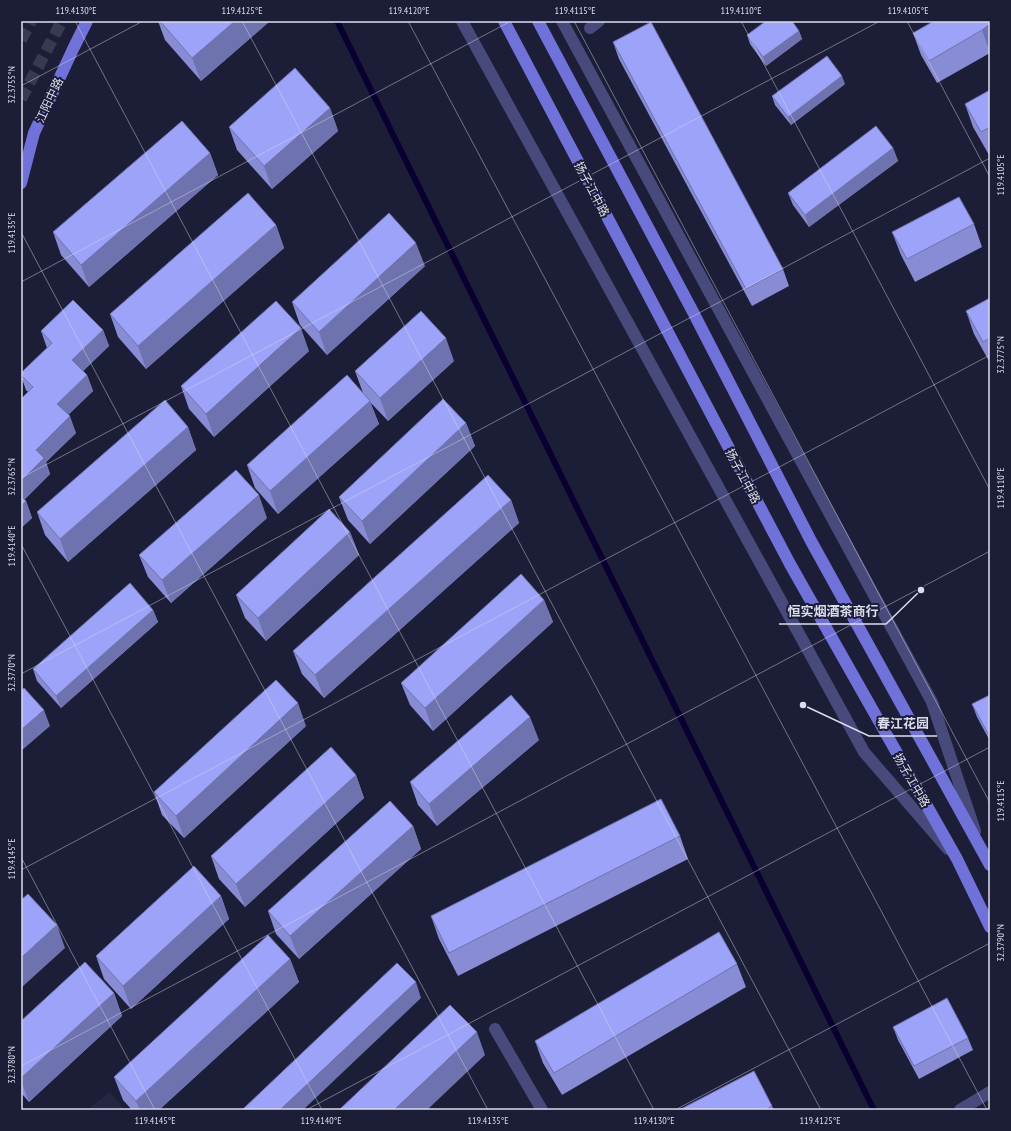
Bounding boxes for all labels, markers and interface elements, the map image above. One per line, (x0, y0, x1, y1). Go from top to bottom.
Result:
text: 119.4130°E (56, 4, 97, 17)
text: 119.4125°E (222, 4, 263, 17)
text: 119.4120°E (389, 4, 430, 17)
text: 119.4115°E (555, 4, 596, 17)
text: 119.4110°E (721, 4, 762, 17)
text: 119.4105°E (888, 4, 929, 17)
text: 32.3755°N (5, 66, 18, 104)
street label: 江阳中路 (32, 75, 66, 125)
text: 119.4105°E (994, 155, 1007, 196)
street label: 扬子江中路 (571, 159, 613, 219)
text: 119.4135°E (5, 213, 18, 254)
text: 32.3775°N (994, 336, 1007, 374)
street label: 扬子江中路 (722, 446, 764, 506)
text: 32.3765°N (5, 458, 18, 496)
text: 119.4110°E (994, 468, 1007, 509)
text: 119.4140°E (5, 526, 18, 567)
callout: 恒实烟酒茶商行 (779, 599, 886, 624)
text: 恒实烟酒茶商行 (787, 603, 879, 620)
text: 32.3770°N (5, 654, 18, 692)
callout: 春江花园 (869, 711, 937, 736)
text: 春江花园 (877, 715, 929, 732)
street label: 扬子江中路 (891, 750, 933, 810)
text: 119.4115°E (994, 781, 1007, 822)
text: 119.4145°E (5, 839, 18, 880)
text: 32.3790°N (994, 924, 1007, 962)
text: 32.3780°N (5, 1046, 18, 1084)
text: 119.4145°E (135, 1114, 176, 1127)
text: 119.4140°E (301, 1114, 342, 1127)
text: 119.4135°E (468, 1114, 509, 1127)
text: 119.4130°E (634, 1114, 675, 1127)
text: 119.4125°E (800, 1114, 841, 1127)

